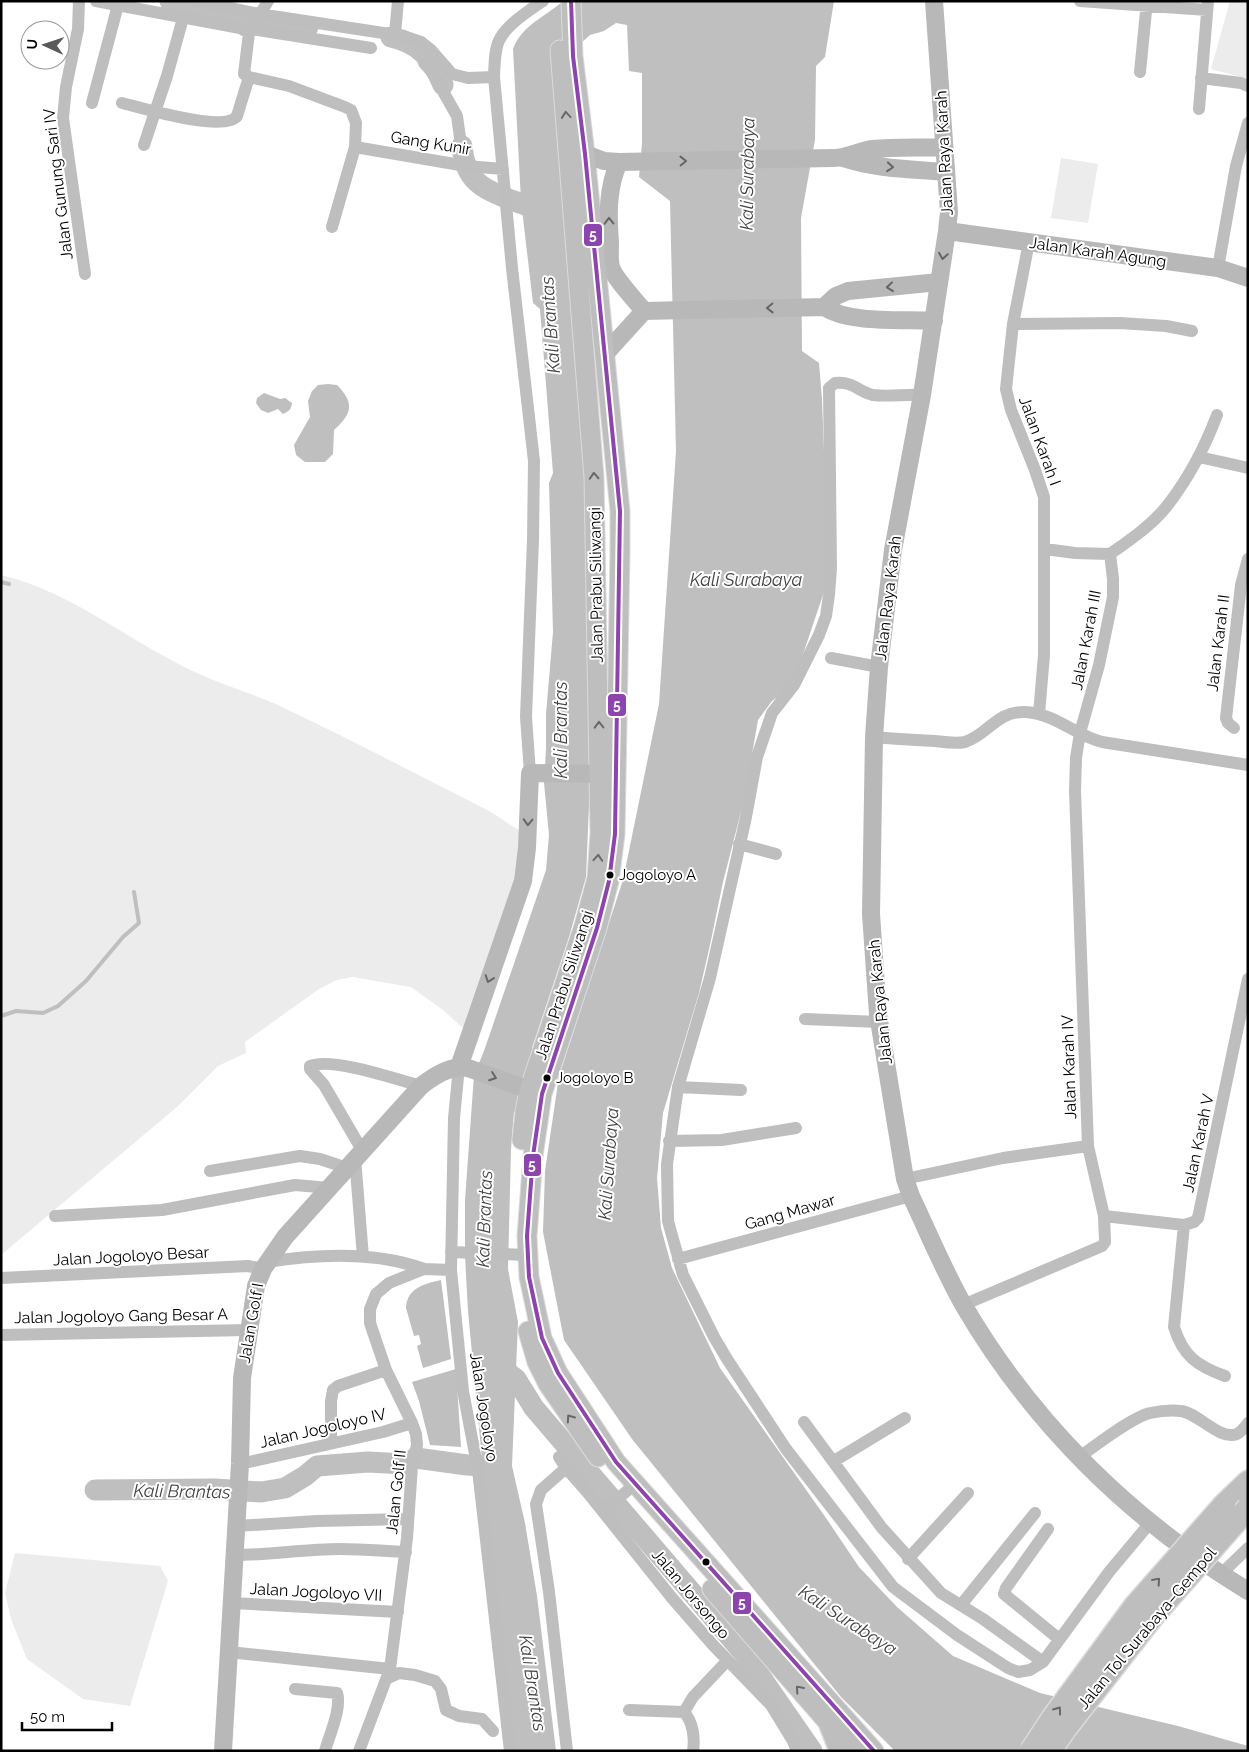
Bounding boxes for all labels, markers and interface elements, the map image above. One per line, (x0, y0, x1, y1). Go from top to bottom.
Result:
north arrow (20, 20, 70, 70)
text: U (24, 39, 40, 50)
street label: Jalan Raya Karah (931, 90, 957, 216)
street label: Jalan Gunung Sari IV (39, 107, 77, 261)
one-way arrow (560, 111, 571, 119)
water label: Kali Surabaya (736, 117, 758, 230)
street label: Gang Kunir (389, 127, 473, 159)
one-way arrow (680, 156, 687, 166)
one-way arrow (887, 162, 895, 173)
one-way arrow (604, 216, 614, 224)
line badge: 5 (583, 223, 603, 247)
text: 5 (589, 227, 597, 243)
street label: Jalan Karah Agung (1028, 233, 1168, 271)
one-way arrow (939, 252, 949, 261)
water label: Kali Brantas (536, 275, 564, 374)
one-way arrow (886, 281, 894, 292)
one-way arrow (765, 303, 773, 313)
street label: Jalan Karah I (1015, 394, 1065, 488)
one-way arrow (588, 471, 599, 479)
street label: Jalan Prabu Siliwangi (585, 507, 607, 663)
street label: Jalan Raya Karah (871, 535, 905, 661)
water label: Kali Surabaya (690, 569, 803, 590)
street label: Jalan Karah III (1067, 588, 1105, 692)
street label: Jalan Karah II (1203, 593, 1233, 693)
water label: Kali Brantas (550, 681, 571, 779)
line badge: 5 (607, 693, 627, 717)
text: 5 (613, 697, 621, 713)
one-way arrow (594, 721, 604, 729)
one-way arrow (523, 818, 533, 826)
one-way arrow (593, 854, 604, 862)
place label: Jogoloyo A (619, 866, 696, 884)
marker: Jogoloyo A (605, 870, 615, 880)
street label: Jalan Prabu Siliwangi (531, 908, 597, 1062)
street label: Jalan Raya Karah (864, 939, 896, 1065)
one-way arrow (485, 974, 495, 982)
street label: Jalan Karah IV (1058, 1014, 1080, 1119)
place label: Jogoloyo B (556, 1069, 634, 1087)
one-way arrow (488, 1071, 496, 1081)
marker: Jogoloyo B (542, 1073, 552, 1083)
street label: Jalan Karah V (1178, 1092, 1218, 1194)
water label: Kali Surabaya (594, 1107, 622, 1221)
line badge: 5 (523, 1153, 542, 1177)
text: 5 (528, 1157, 536, 1173)
water label: Kali Brantas (472, 1169, 496, 1268)
street label: Gang Mawar (743, 1190, 838, 1234)
street label: Jalan Jogoloyo Besar (52, 1242, 210, 1270)
street label: Jalan Golf I (235, 1281, 267, 1365)
street label: Jalan Jogoloyo Gang Besar A (14, 1305, 228, 1327)
street label: Jalan Jogoloyo (466, 1351, 502, 1463)
street label: Jalan Jogoloyo IV (258, 1404, 388, 1452)
one-way arrow (567, 1414, 576, 1423)
street label: Jalan Golf II (382, 1449, 410, 1535)
water label: Kali Brantas (133, 1480, 231, 1502)
street label: Jalan Tol Surabaya–Gempol (1074, 1543, 1221, 1713)
street label: Jalan Jorsongo (648, 1545, 734, 1643)
unlabelled marker (701, 1557, 711, 1567)
one-way arrow (1151, 1578, 1160, 1587)
street label: Jalan Jogoloyo VII (249, 1579, 383, 1605)
water label: Kali Surabaya (795, 1581, 901, 1660)
line badge: 5 (732, 1591, 752, 1615)
text: 5 (738, 1595, 746, 1611)
water label: Kali Brantas (515, 1633, 551, 1733)
one-way arrow (795, 1685, 804, 1694)
scale bar (22, 1700, 112, 1732)
one-way arrow (1052, 1706, 1061, 1716)
text: 50 m (30, 1708, 65, 1726)

